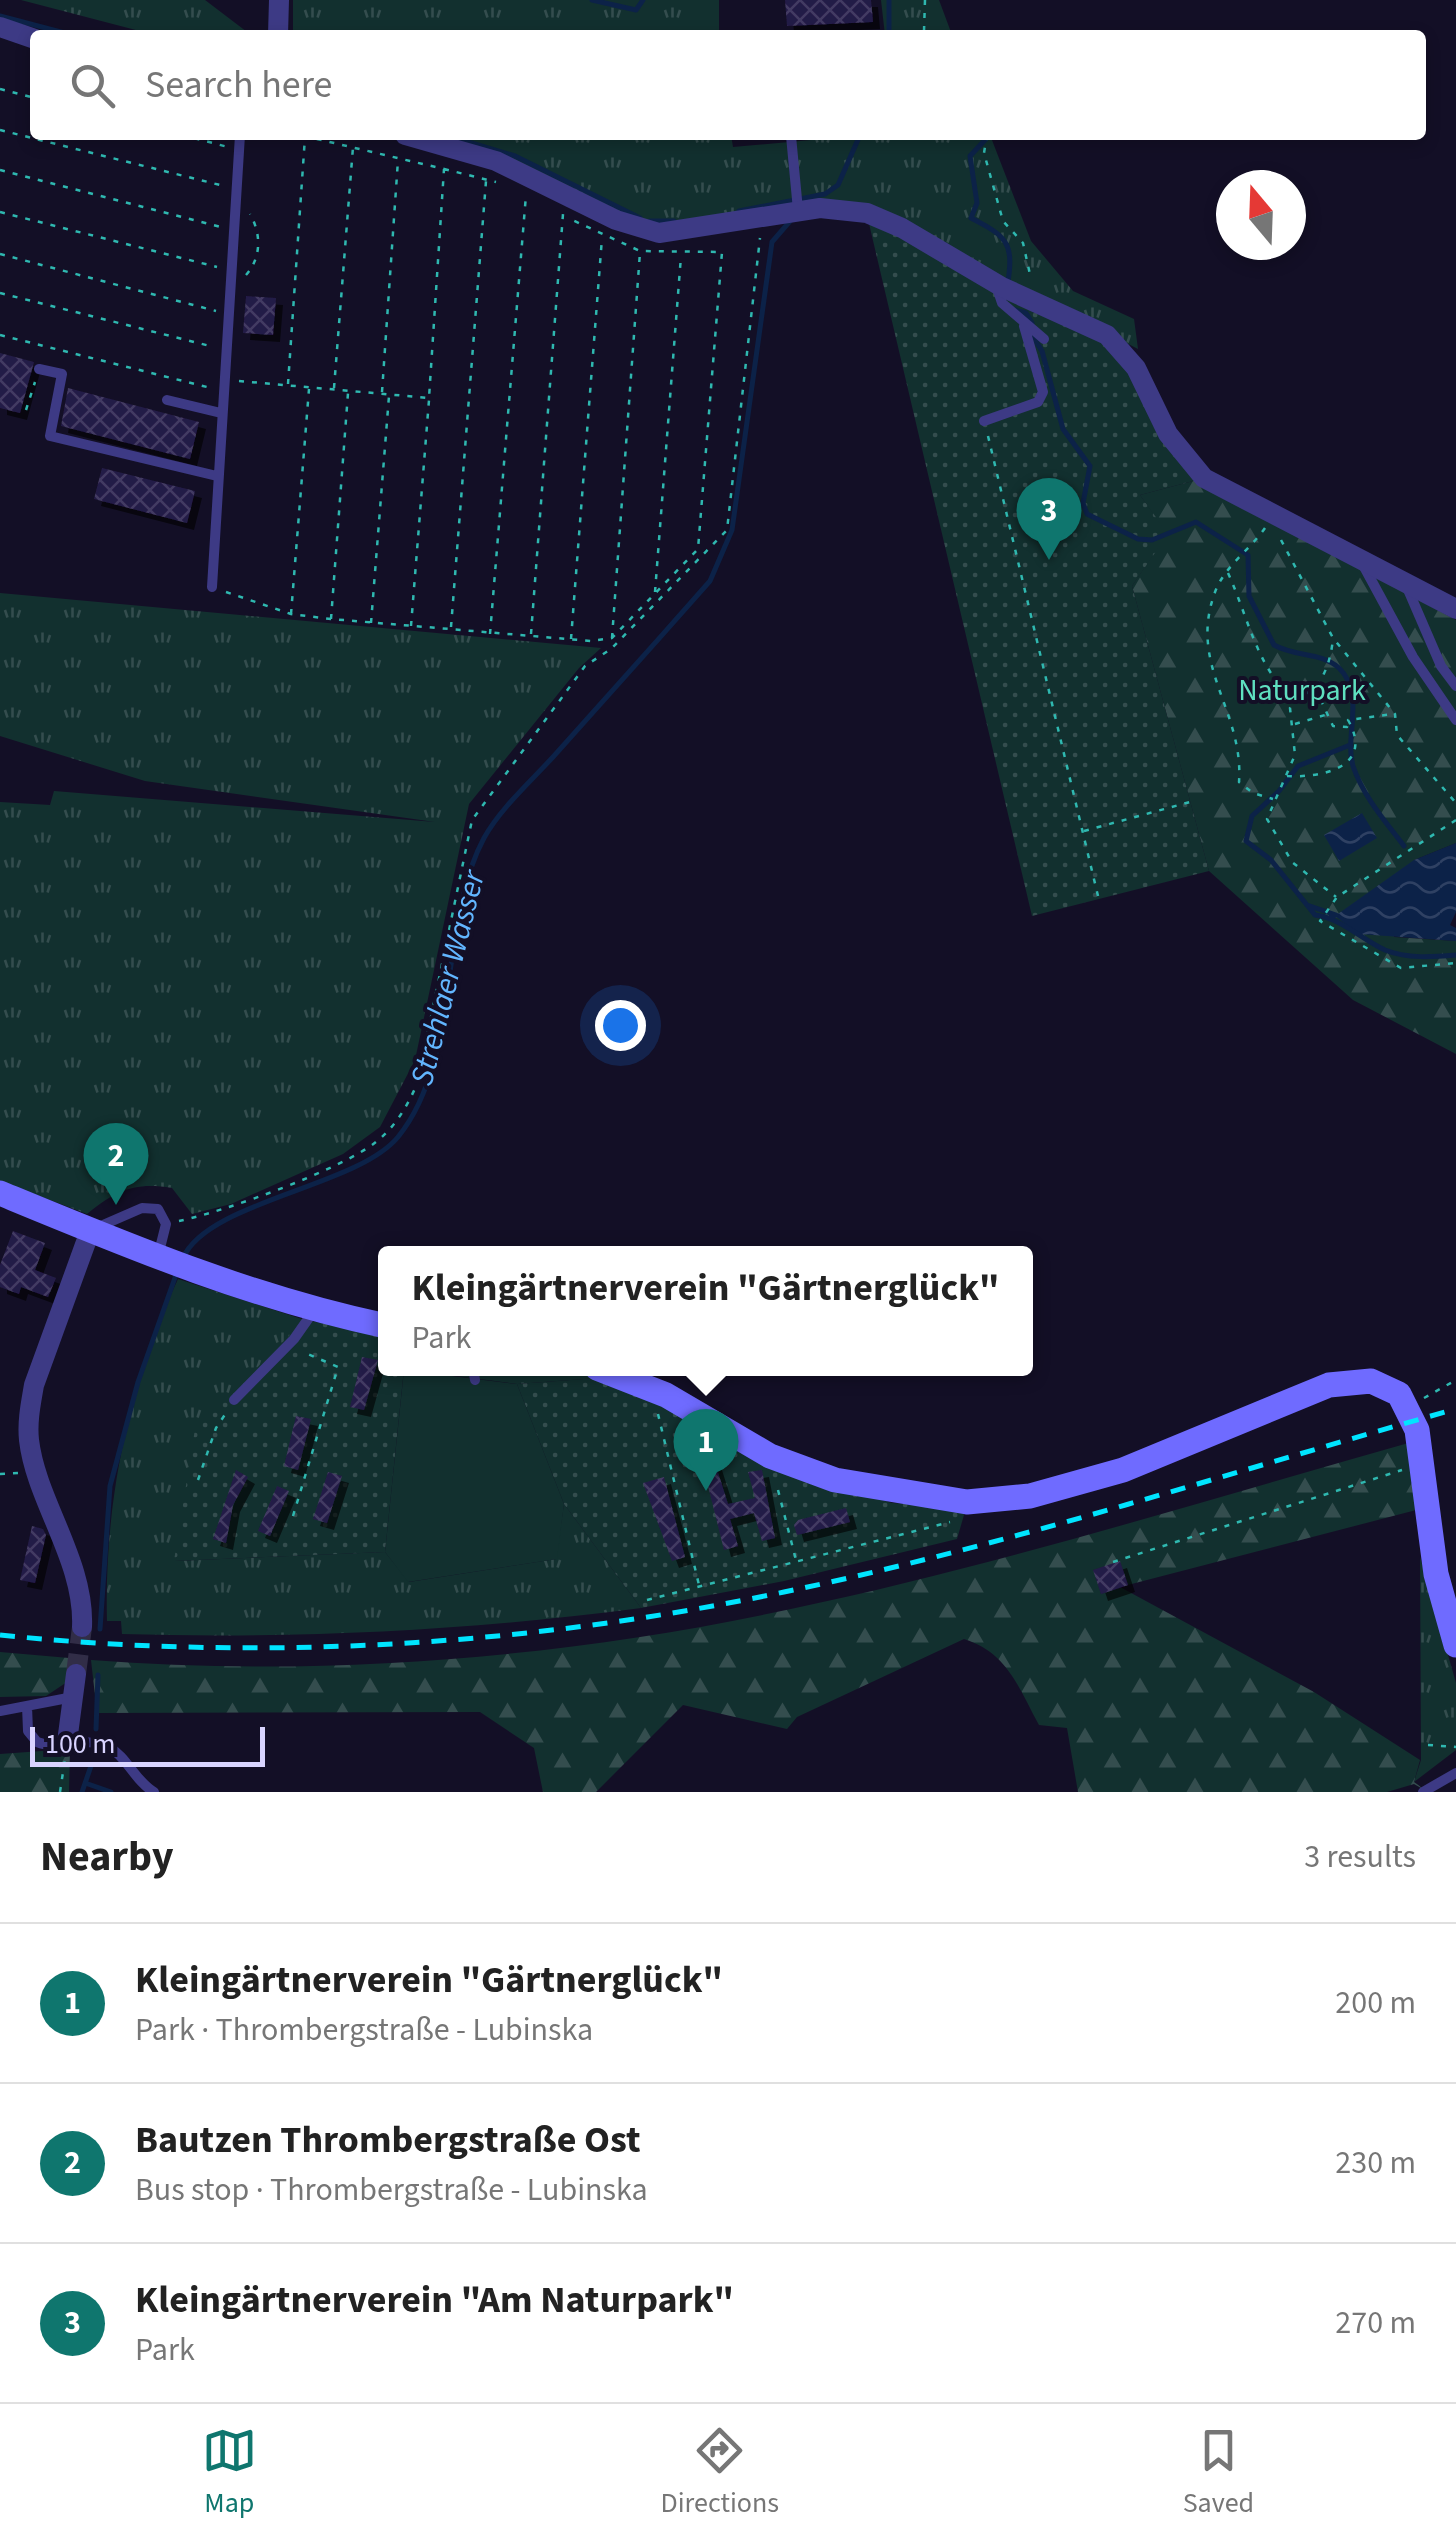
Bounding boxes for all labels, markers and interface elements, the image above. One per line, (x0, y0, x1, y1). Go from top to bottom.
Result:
search box (30, 30, 1426, 140)
icon: search (65, 58, 120, 113)
text: Search here (145, 58, 332, 112)
north arrow (1216, 170, 1306, 260)
pin: 3 (1016, 478, 1082, 560)
park label: Naturpark (1238, 669, 1366, 712)
water label: Strehlaer Wasser (399, 864, 497, 1090)
your location (595, 1000, 646, 1051)
pin: 2 (84, 1122, 148, 1205)
popup (378, 1246, 1033, 1376)
text: Kleingärtnerverein "Gärtnerglück" (412, 1261, 999, 1315)
text: Park (412, 1315, 471, 1361)
pin: 1 (674, 1408, 738, 1491)
scale bar (30, 1722, 265, 1766)
text: 100 m (45, 1724, 116, 1764)
text: Nearby (40, 1827, 174, 1887)
text: 3 results (1304, 1834, 1416, 1880)
text: Kleingärtnerverein "Gärtnerglück" (135, 1953, 723, 2007)
text: 1 (64, 1980, 81, 2026)
text: 200 m (1335, 1980, 1416, 2026)
text: Park · Thrombergstraße - Lubinska (135, 2007, 593, 2053)
text: Bautzen Thrombergstraße Ost (135, 2113, 641, 2167)
text: 2 (64, 2140, 81, 2186)
text: 230 m (1335, 2140, 1416, 2186)
text: Bus stop · Thrombergstraße - Lubinska (135, 2167, 648, 2213)
text: Kleingärtnerverein "Am Naturpark" (135, 2273, 734, 2327)
text: 3 (64, 2300, 81, 2346)
text: 270 m (1335, 2300, 1416, 2346)
text: Park (135, 2327, 195, 2373)
tab: Map (202, 2423, 257, 2523)
tab: Directions (661, 2423, 779, 2523)
tab: Saved (1183, 2423, 1254, 2523)

